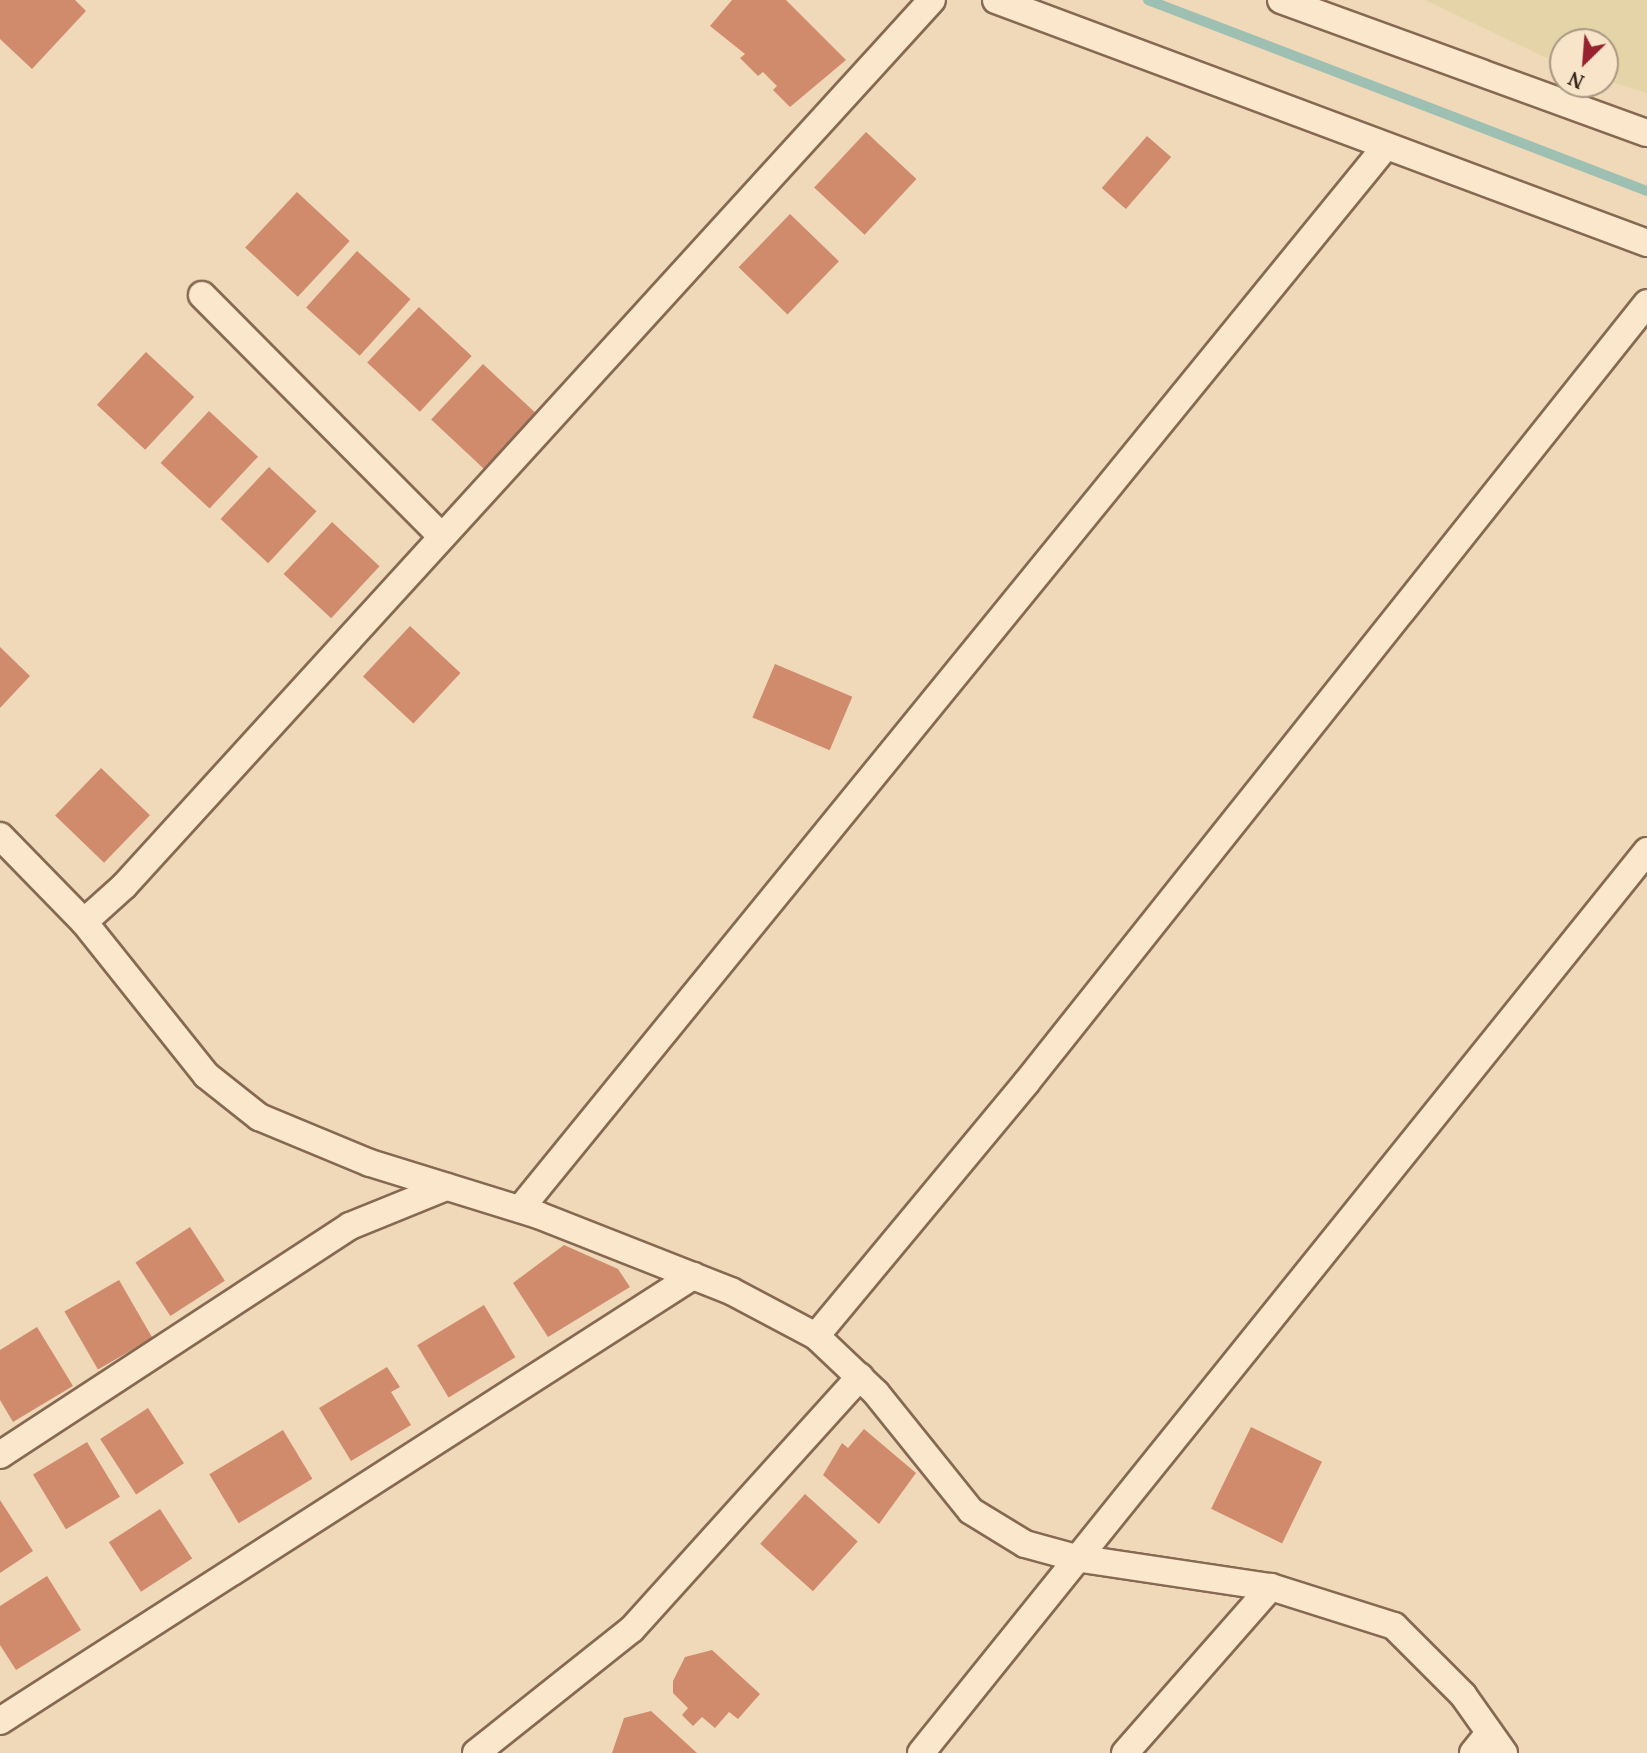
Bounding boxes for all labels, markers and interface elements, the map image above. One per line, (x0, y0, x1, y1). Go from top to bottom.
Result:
north arrow (1549, 28, 1619, 98)
text: N (1564, 66, 1588, 95)

